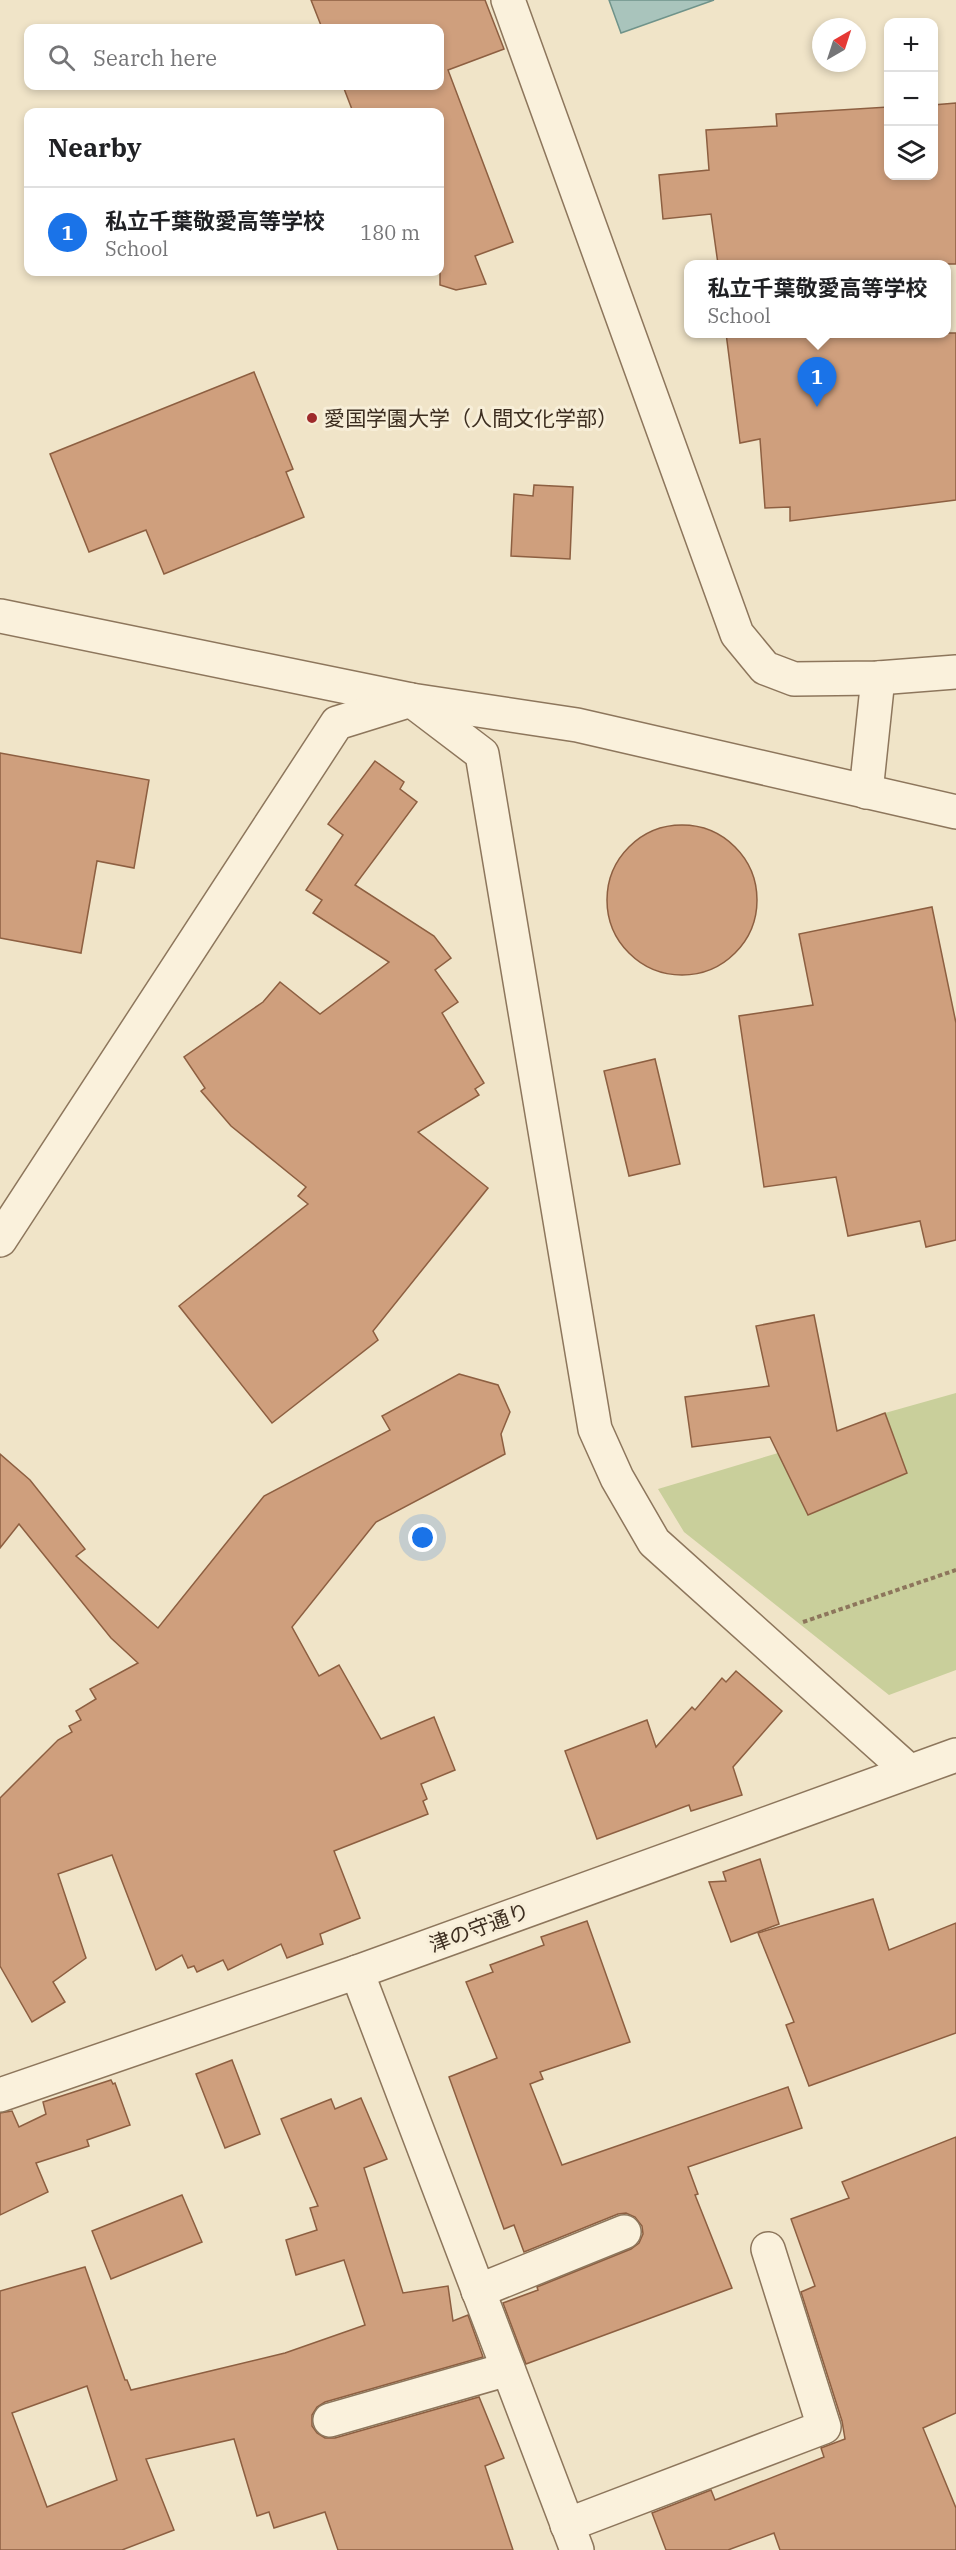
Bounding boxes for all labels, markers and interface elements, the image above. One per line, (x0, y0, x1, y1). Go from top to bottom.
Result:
north arrow (812, 18, 866, 72)
map controls (884, 18, 938, 180)
button: + (884, 18, 938, 72)
search box (24, 24, 444, 90)
icon: search (45, 41, 78, 74)
text: Search here (93, 43, 217, 72)
button: − (884, 72, 938, 126)
button: layers (884, 126, 938, 180)
text: Nearby (48, 130, 142, 164)
text: 私立千葉敬愛高等学校 (105, 206, 325, 235)
text: 1 (62, 219, 74, 246)
text: 180 m (360, 219, 420, 246)
text: School (105, 235, 168, 262)
popup (684, 260, 951, 338)
text: 私立千葉敬愛高等学校 (707, 273, 928, 302)
text: School (707, 302, 771, 329)
pin: 1 (798, 358, 836, 407)
place label: 愛国学園大学（人間文化学部） (324, 404, 618, 432)
marker: 愛国学園大学（人間文化学部） (305, 411, 319, 425)
your location (408, 1523, 437, 1552)
street label: 津の守通り (425, 1896, 533, 1958)

